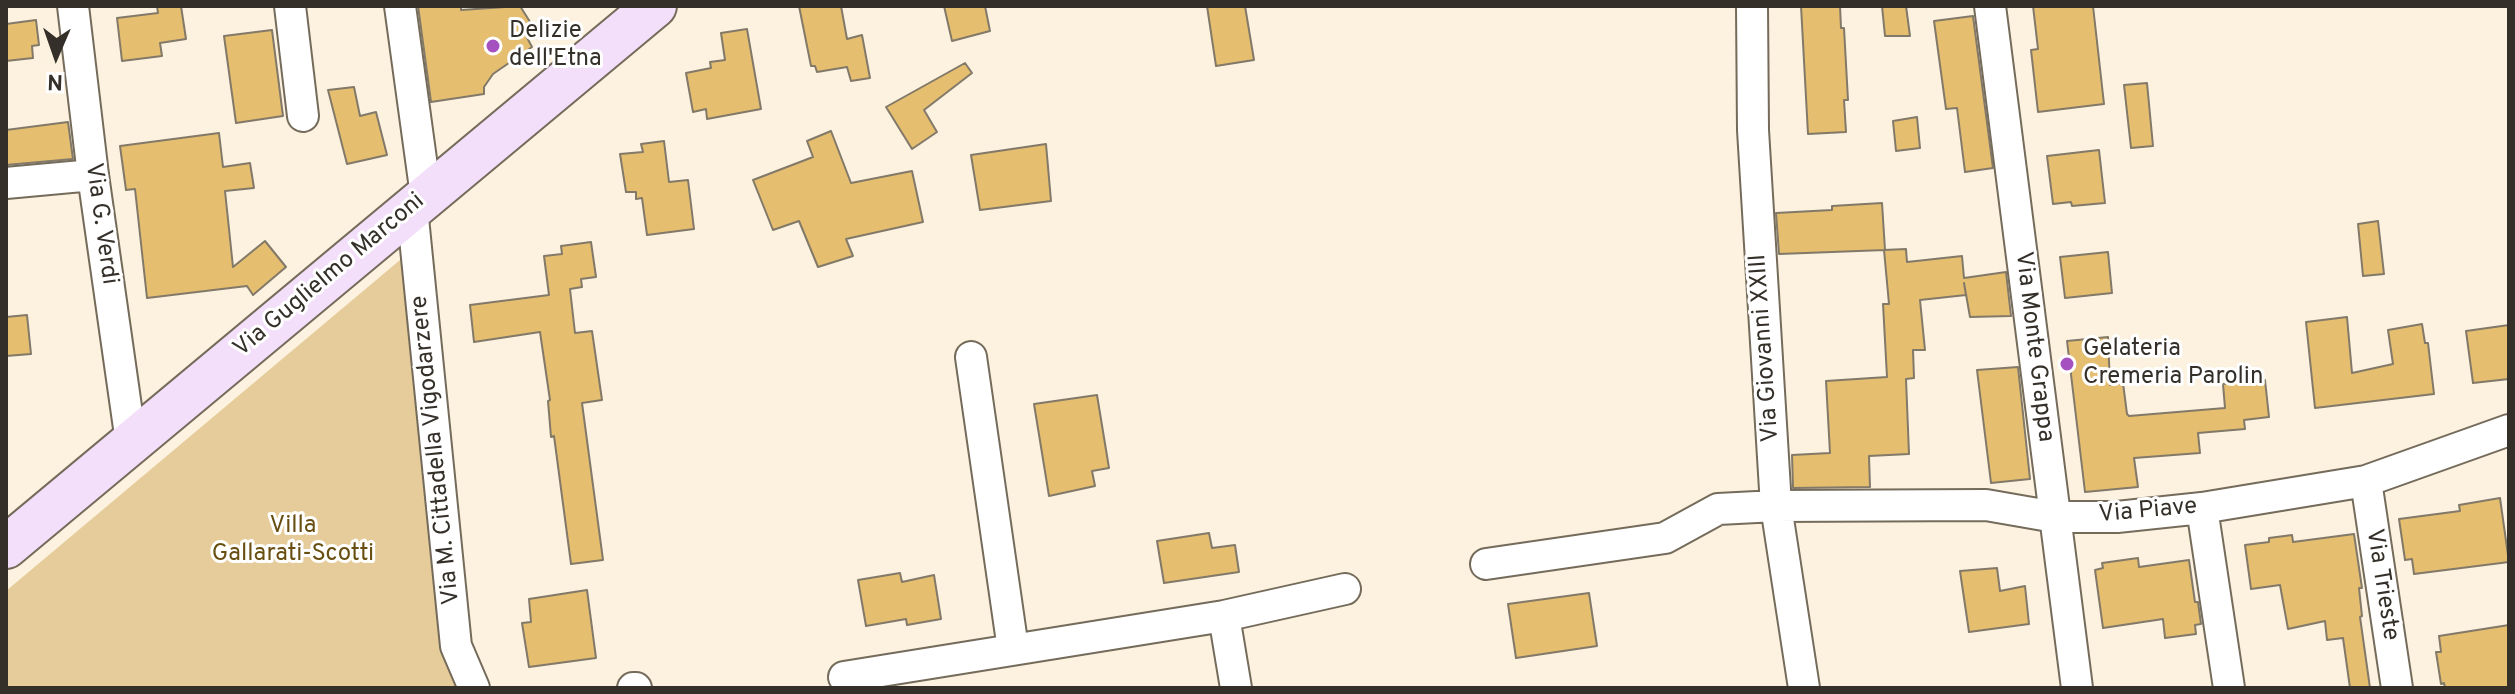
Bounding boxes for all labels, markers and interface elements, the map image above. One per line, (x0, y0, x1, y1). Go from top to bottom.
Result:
north arrow (16, 16, 96, 96)
place label: Delizie dell'Etna (509, 18, 602, 74)
marker: Delizie dell'Etna (484, 37, 502, 55)
text: N (47, 67, 64, 94)
street label: Via G. Verdi (77, 161, 123, 287)
street label: Via Guglielmo Marconi (229, 188, 431, 364)
street label: Via Monte Grappa (2007, 250, 2059, 444)
street label: Via Giovanni XXIII (1745, 253, 1787, 443)
street label: Via M. Cittadella Vigodarzere (406, 294, 468, 606)
place label: Gelateria Cremeria Parolin (2083, 336, 2263, 392)
marker: Gelateria Cremeria Parolin (2058, 355, 2076, 373)
street label: Via Piave (2097, 493, 2199, 531)
park label: Villa Gallarati-Scotti (212, 513, 374, 569)
street label: Via Trieste (2358, 527, 2404, 643)

